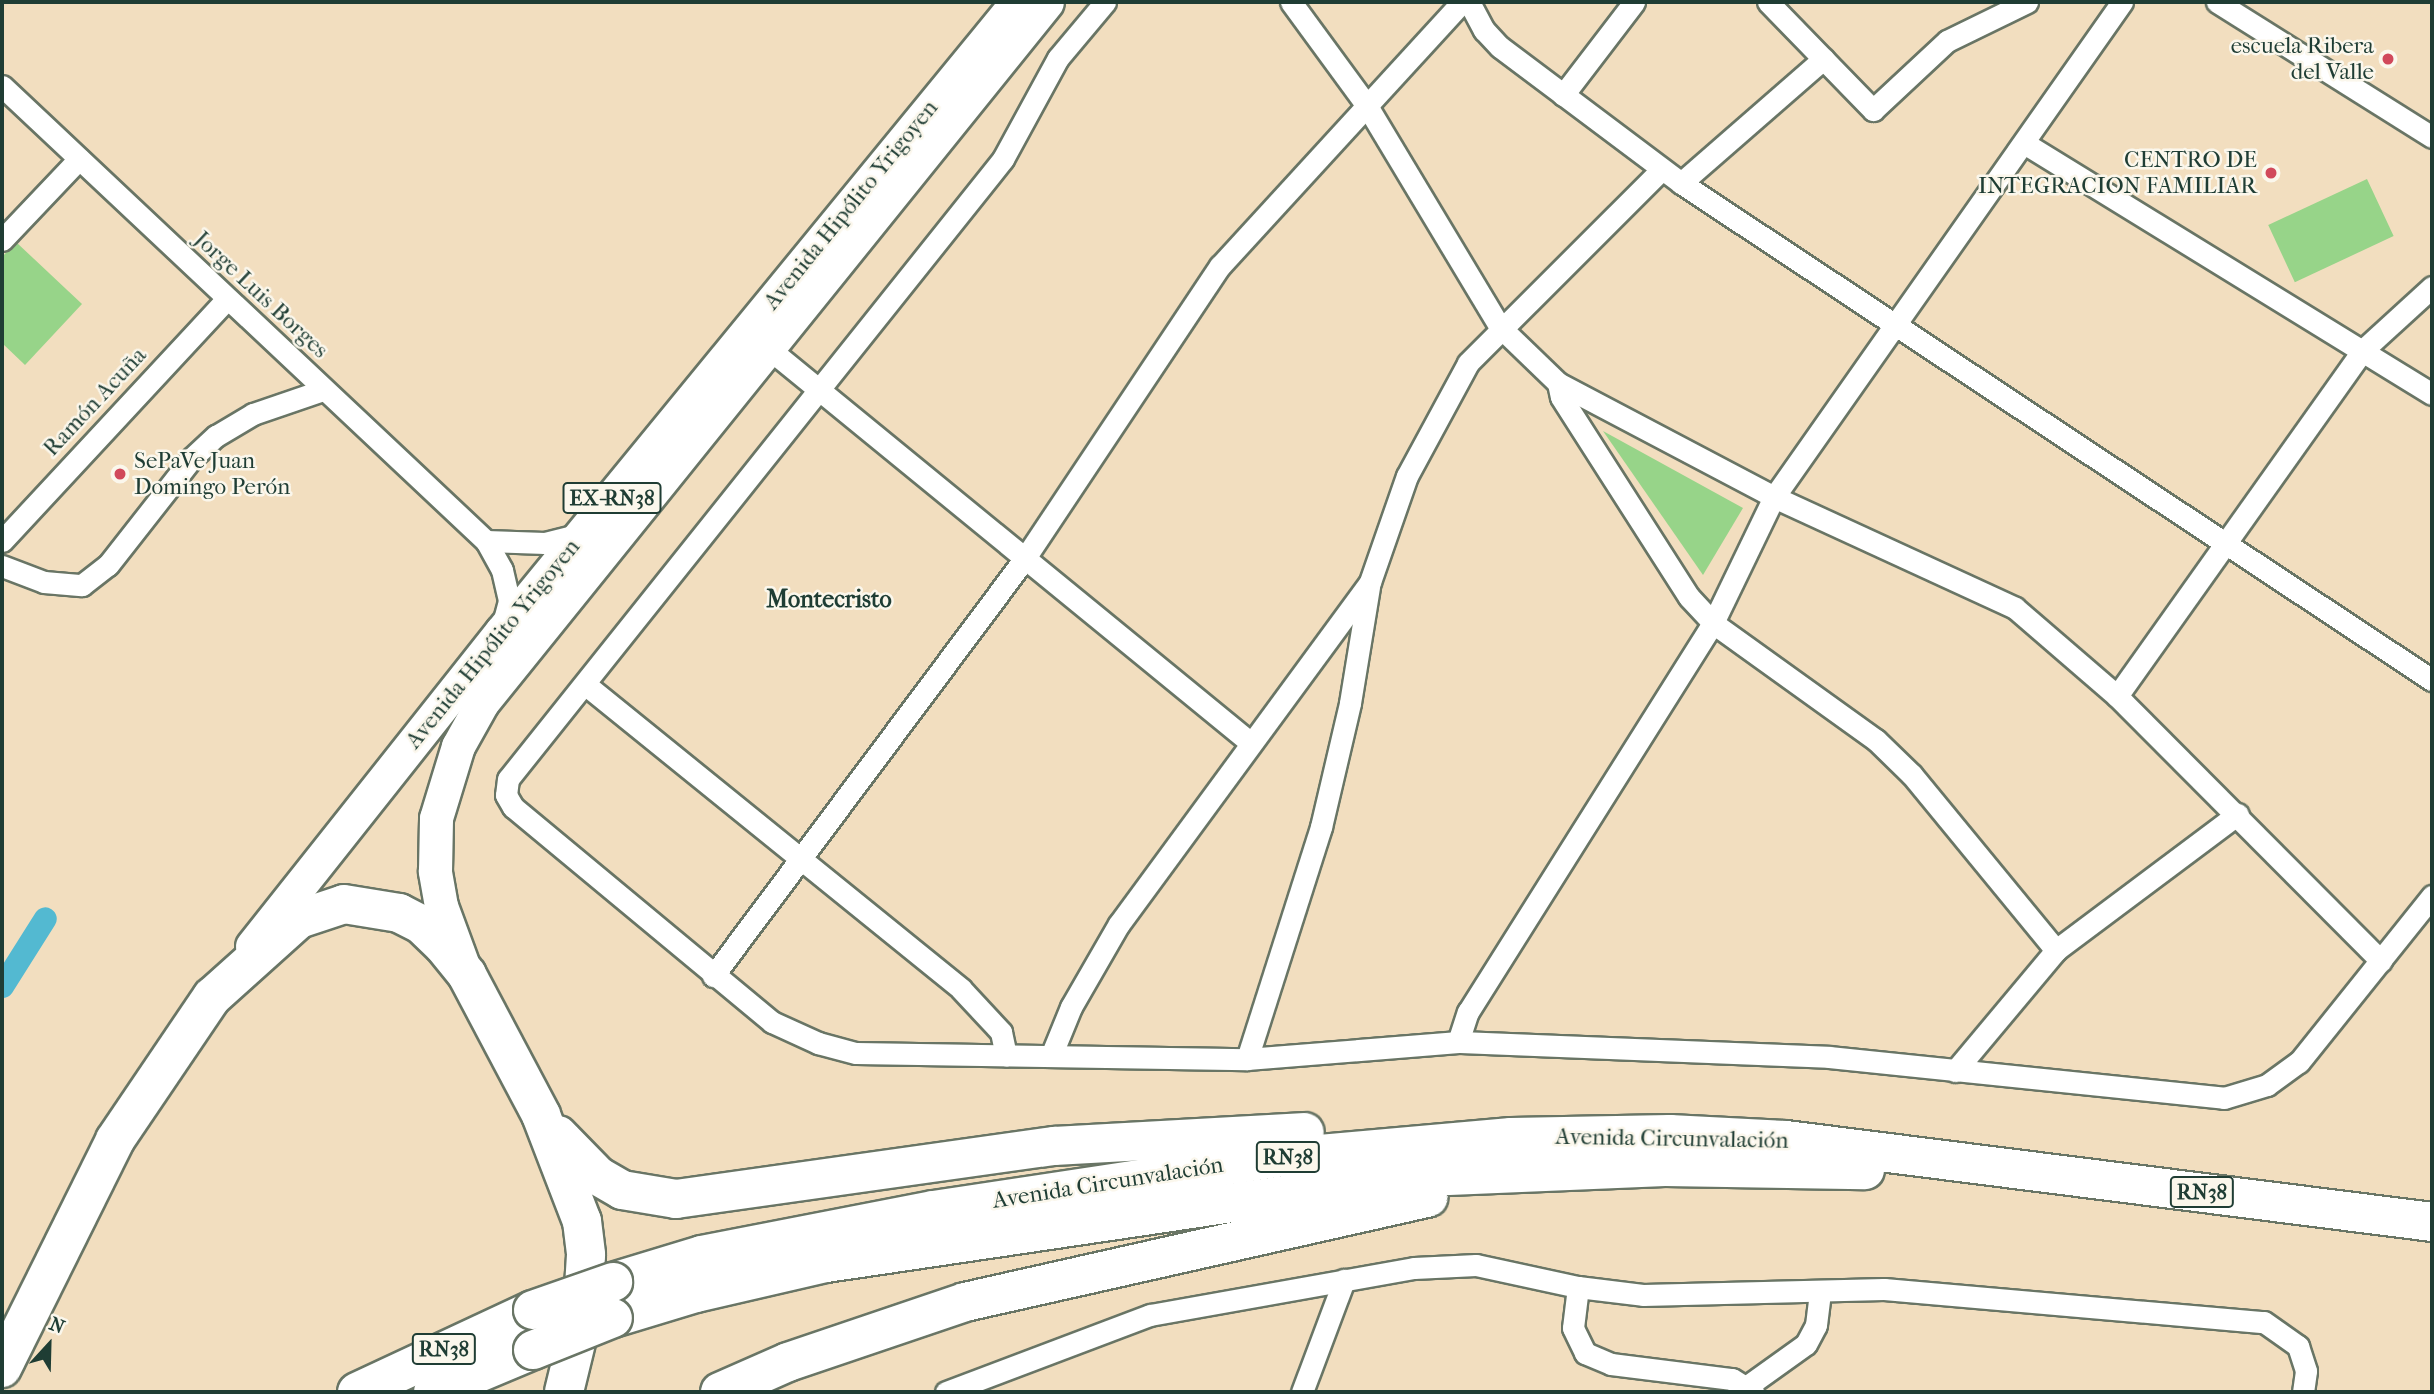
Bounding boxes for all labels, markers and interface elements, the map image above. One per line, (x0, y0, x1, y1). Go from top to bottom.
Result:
place label: escuela Ribera del Valle (2231, 32, 2374, 86)
marker: escuela Ribera del Valle (2380, 51, 2396, 67)
street label: Avenida Hipólito Yrigoyen (758, 95, 944, 315)
place label: CENTRO DE INTEGRACION FAMILIAR (1978, 146, 2257, 200)
marker: CENTRO DE INTEGRACION FAMILIAR (2263, 165, 2279, 181)
street label: Jorge Luis Borges (188, 226, 334, 364)
street label: Ramón Acuña (38, 342, 152, 462)
place label: SePaVe Juan Domingo Perón (134, 447, 290, 501)
marker: SePaVe Juan Domingo Perón (112, 466, 128, 482)
road number: EX-RN38 (561, 480, 663, 516)
street label: Avenida Hipólito Yrigoyen (400, 534, 586, 754)
district label: Montecristo (766, 586, 892, 614)
street label: Avenida Circunvalación (1555, 1123, 1789, 1155)
road number: RN38 (1255, 1140, 1321, 1174)
street label: Avenida Circunvalación (991, 1151, 1225, 1215)
road number: RN38 (2169, 1174, 2235, 1210)
north arrow (14, 1310, 84, 1380)
text: N (46, 1313, 68, 1338)
road number: RN38 (411, 1332, 477, 1366)

